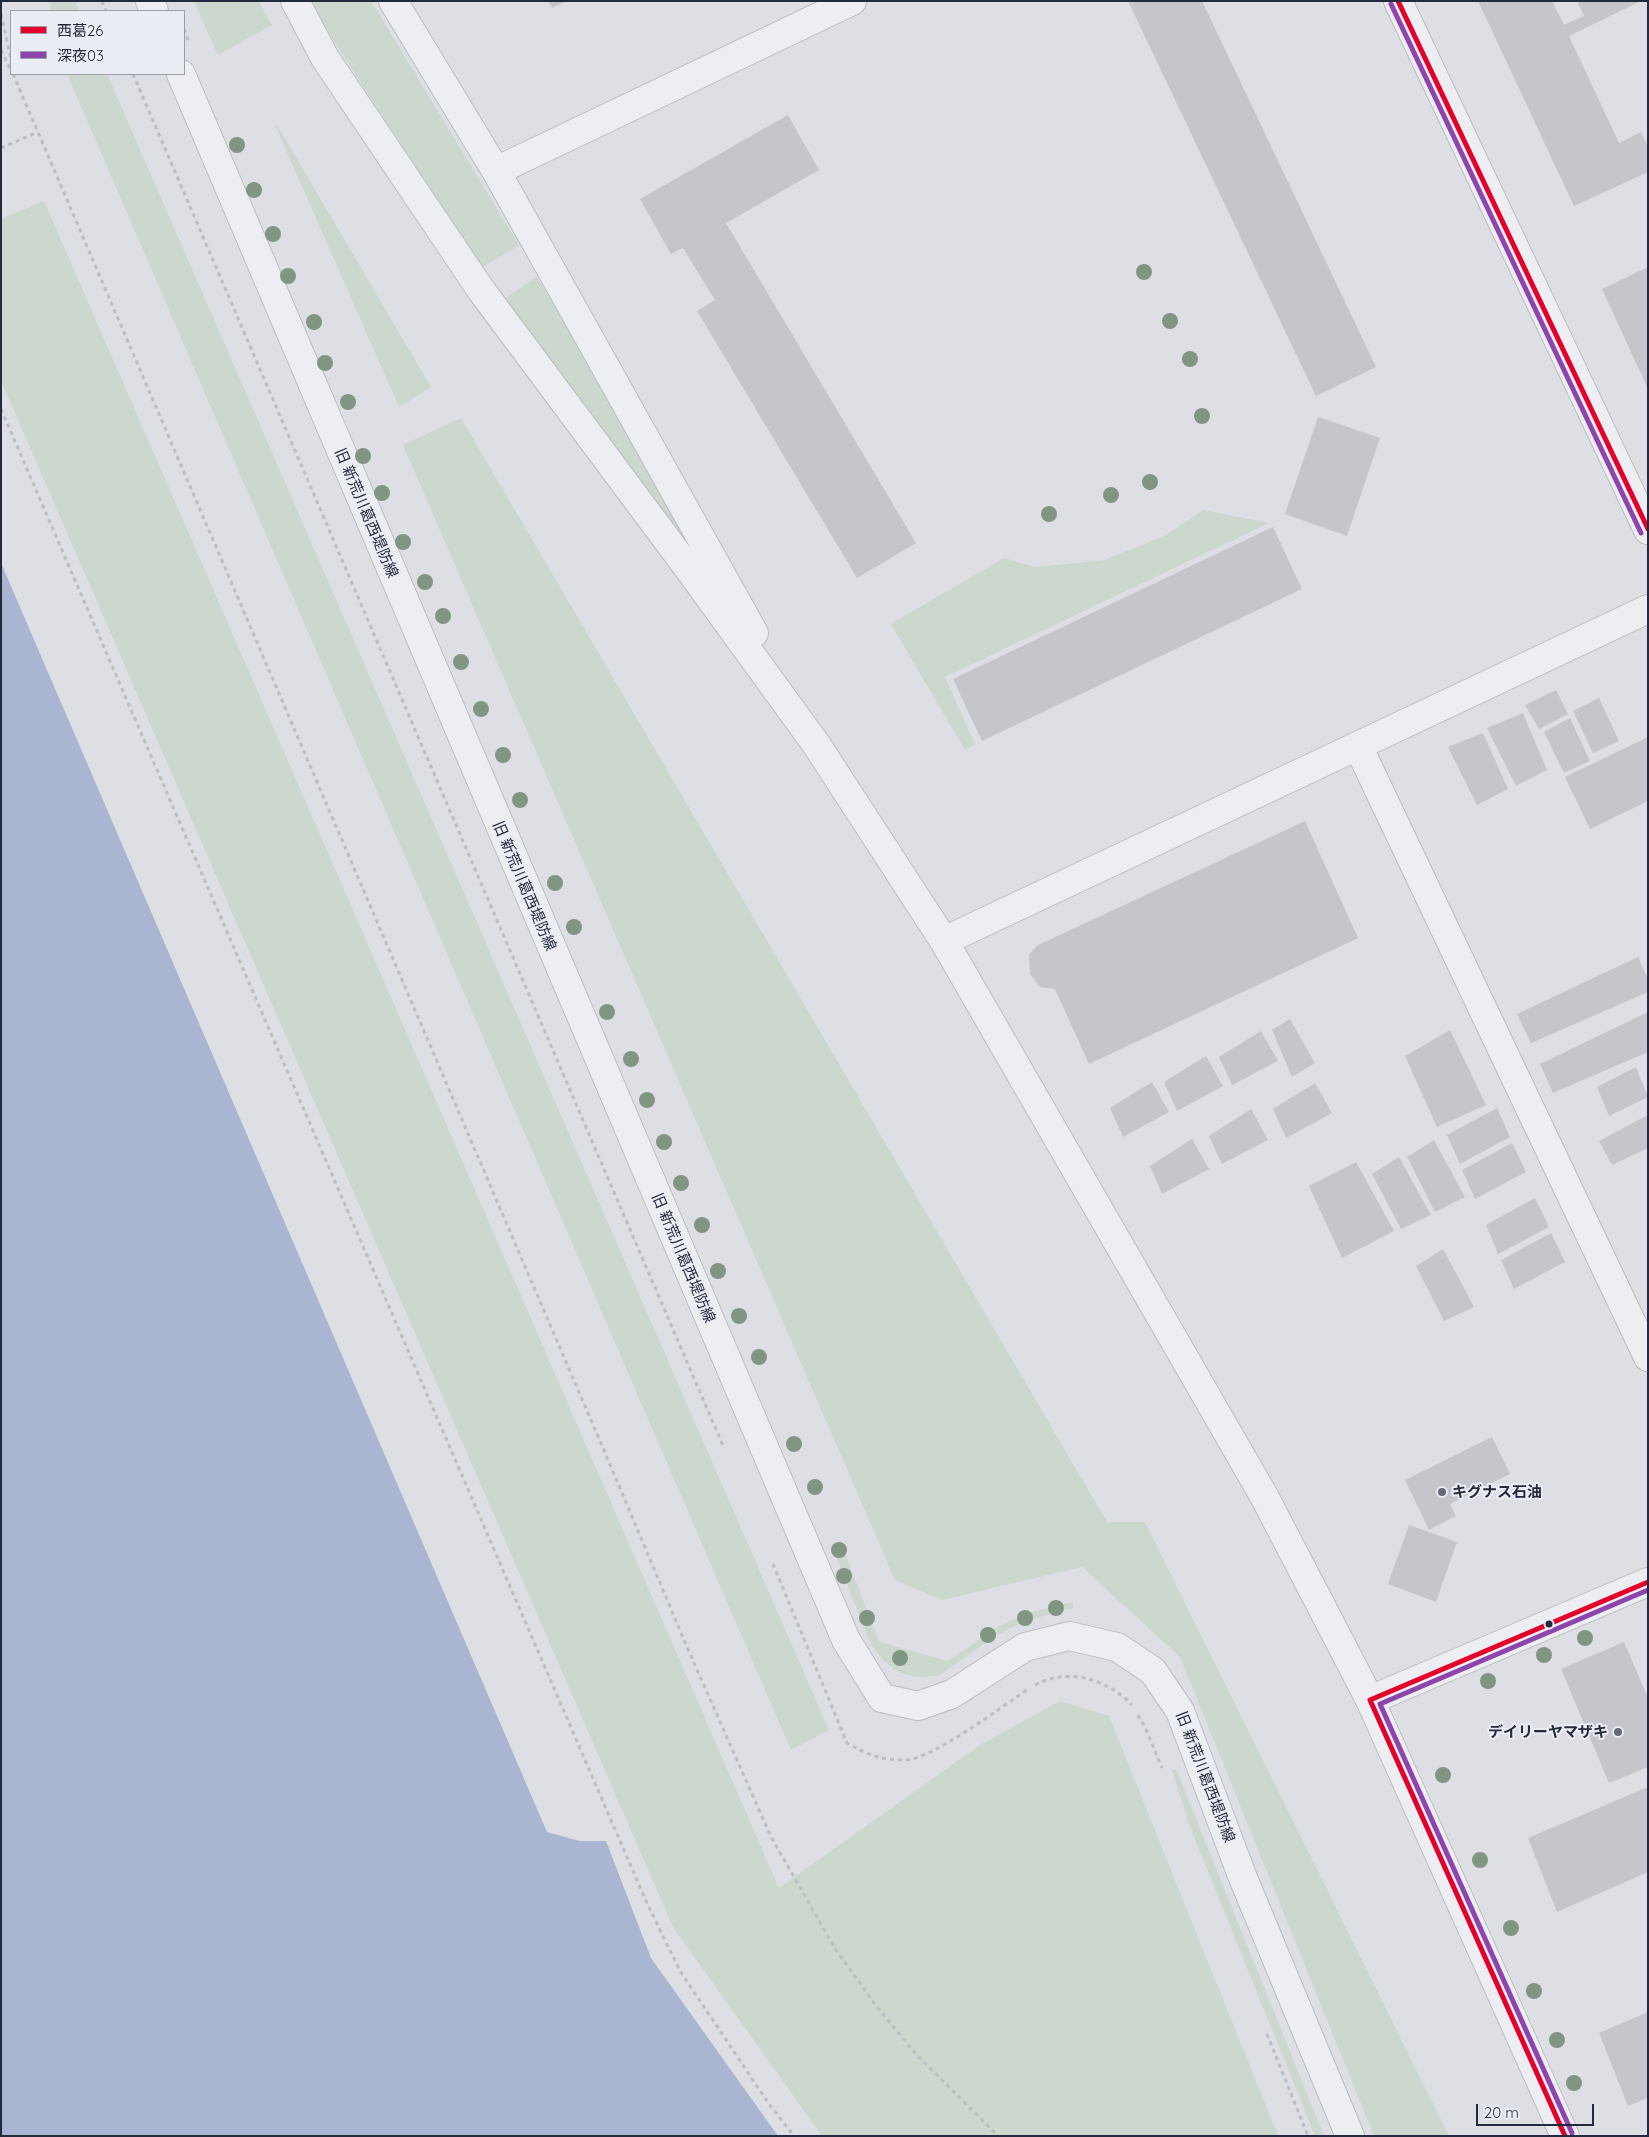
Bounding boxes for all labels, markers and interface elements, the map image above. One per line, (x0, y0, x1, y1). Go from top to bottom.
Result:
legend (10, 10, 185, 75)
text: 西葛26 (57, 21, 103, 40)
text: 深夜03 (57, 46, 104, 65)
street label: 旧 新荒川葛西堤防線 (331, 445, 401, 581)
street label: 旧 新荒川葛西堤防線 (489, 818, 559, 954)
street label: 旧 新荒川葛西堤防線 (648, 1190, 718, 1326)
place label: キグナス石油 (1452, 1483, 1542, 1501)
marker: キグナス石油 (1436, 1486, 1448, 1498)
unlabelled marker (1544, 1619, 1554, 1629)
street label: 旧 新荒川葛西堤防線 (1172, 1709, 1238, 1845)
place label: デイリーヤマザキ (1488, 1723, 1608, 1741)
marker: デイリーヤマザキ (1612, 1726, 1624, 1738)
scale bar (1479, 2094, 1596, 2126)
text: 20 m (1484, 2103, 1519, 2122)

